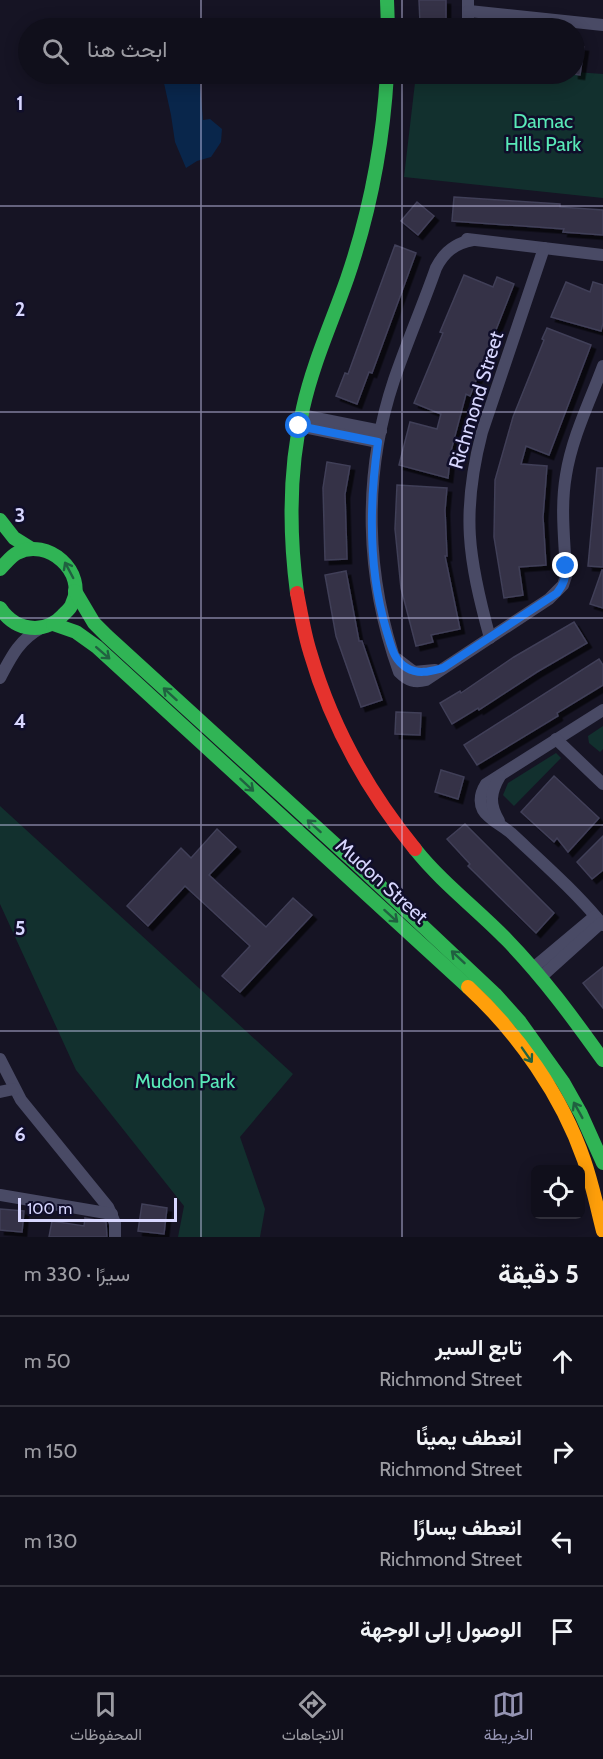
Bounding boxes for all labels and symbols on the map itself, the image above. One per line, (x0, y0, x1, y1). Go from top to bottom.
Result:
text: 1 (16, 91, 24, 115)
park label: Damac Hills Park (505, 109, 581, 156)
text: 2 (15, 297, 25, 321)
street label: Richmond Street (444, 328, 508, 472)
route start (285, 412, 311, 438)
text: 3 (15, 503, 25, 527)
route end (552, 552, 578, 578)
one-way arrow (63, 562, 75, 579)
one-way arrow (95, 646, 110, 660)
one-way arrow (163, 687, 178, 701)
text: 4 (14, 709, 26, 733)
one-way arrow (239, 778, 254, 792)
one-way arrow (307, 819, 322, 833)
street label: Mudon Street (331, 833, 433, 929)
one-way arrow (383, 909, 398, 923)
text: 5 (15, 916, 25, 940)
one-way arrow (451, 951, 466, 965)
one-way arrow (520, 1047, 533, 1063)
park label: Mudon Park (135, 1069, 235, 1093)
one-way arrow (572, 1102, 584, 1119)
text: 6 (14, 1122, 26, 1146)
scale bar (18, 1195, 177, 1222)

